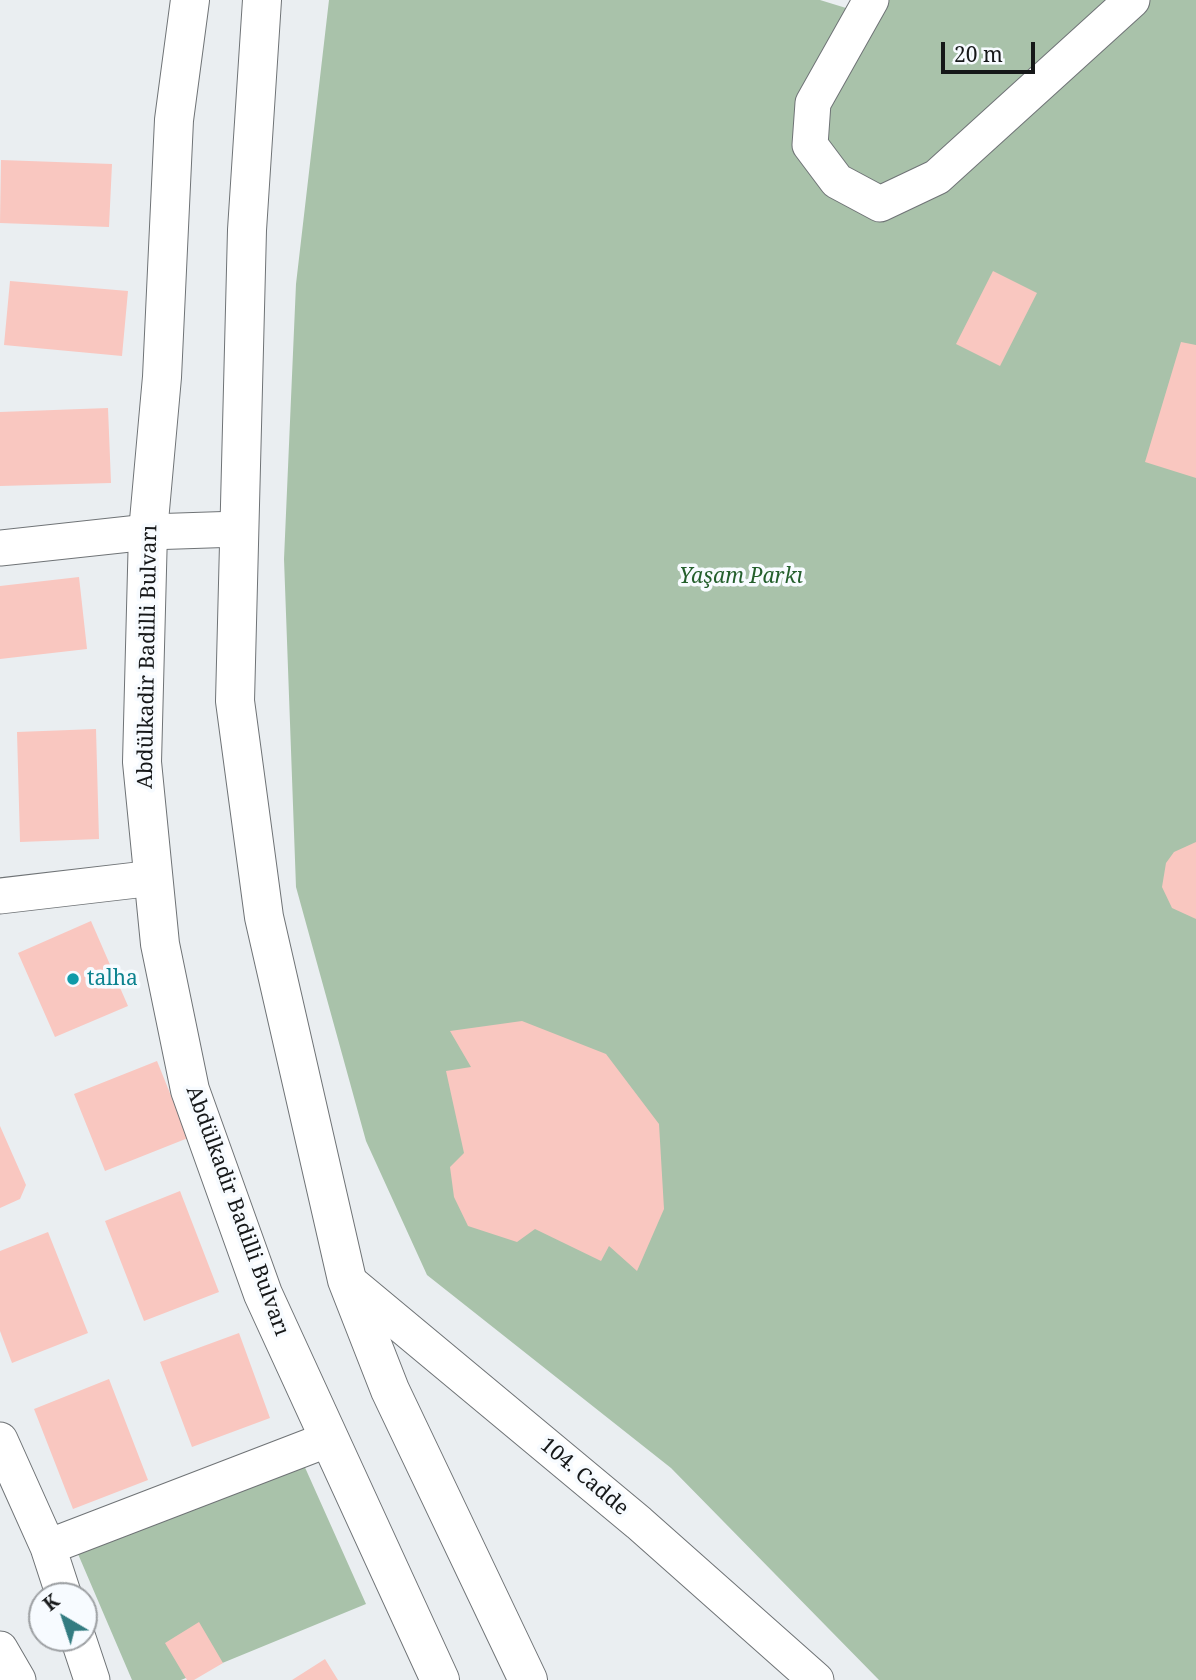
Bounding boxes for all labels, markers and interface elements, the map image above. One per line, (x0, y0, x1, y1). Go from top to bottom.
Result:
scale bar (944, 28, 1038, 72)
text: 20 m (954, 40, 1003, 68)
street label: Abdülkadir Badilli Bulvarı (133, 525, 163, 789)
park label: Yaşam Parkı (679, 564, 803, 590)
place label: talha (87, 966, 138, 992)
marker: talha (65, 971, 81, 987)
street label: Abdülkadir Badilli Bulvarı (180, 1083, 294, 1339)
street label: 104. Cadde (535, 1433, 633, 1521)
north arrow (28, 1582, 98, 1652)
text: K (37, 1588, 65, 1617)

